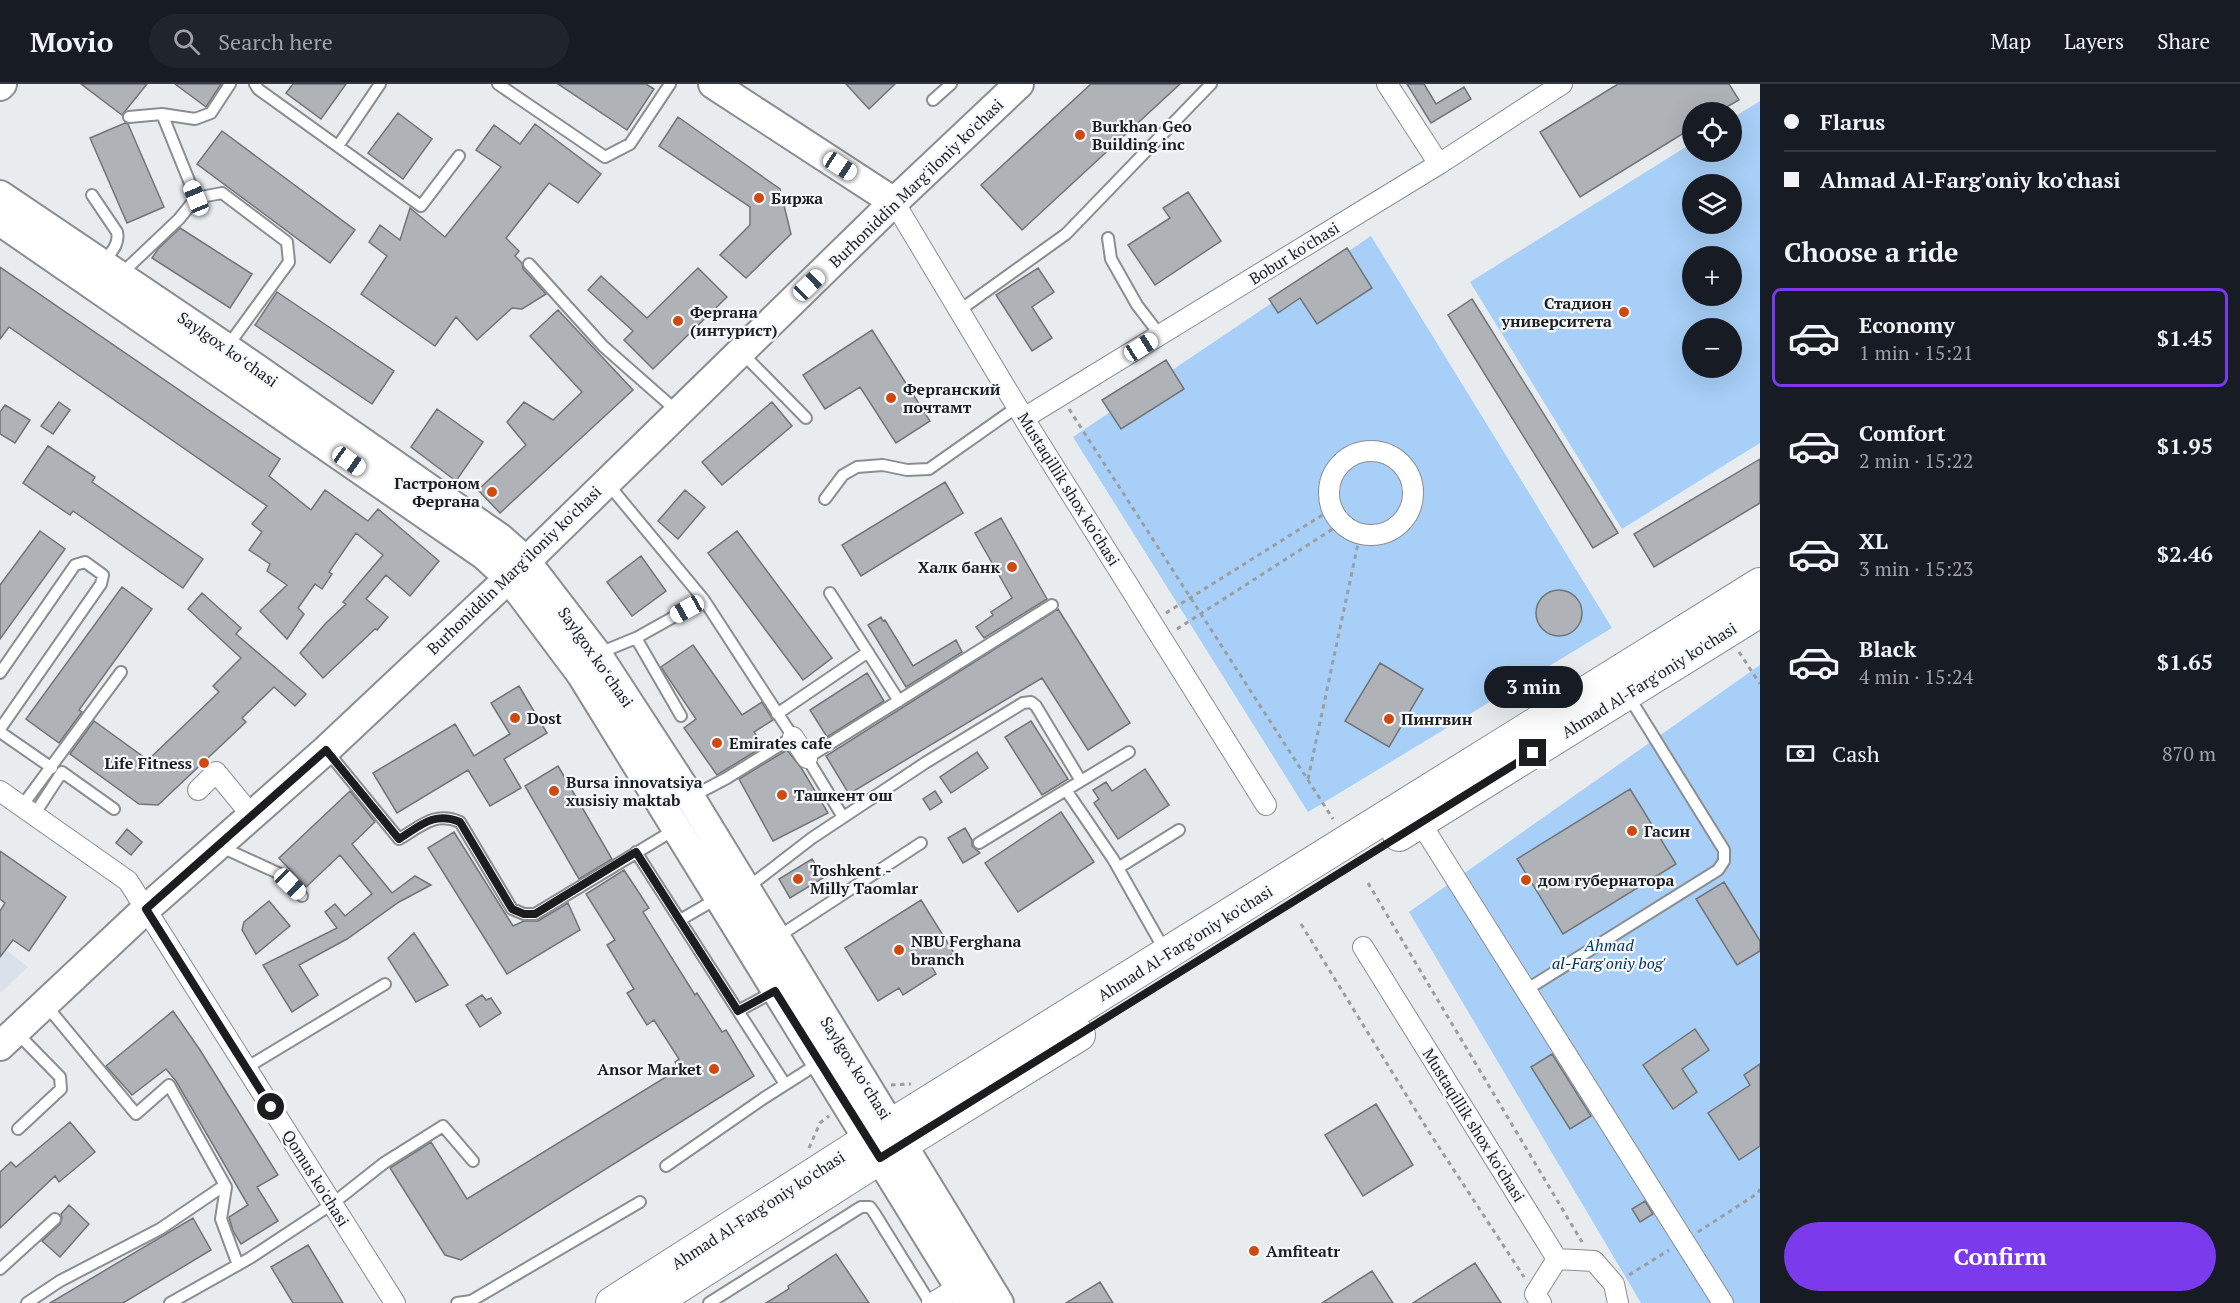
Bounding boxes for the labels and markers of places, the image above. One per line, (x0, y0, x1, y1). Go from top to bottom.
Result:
place label: Burkhan Geo Building inc (1092, 115, 1192, 155)
marker: Burkhan Geo Building inc (1073, 128, 1087, 142)
place label: Биржа (771, 187, 823, 209)
marker: Биржа (752, 191, 766, 205)
place label: Стадион университета (1501, 292, 1612, 332)
place label: Фергана (интурист) (690, 301, 778, 341)
marker: Стадион университета (1617, 305, 1631, 319)
marker: Фергана (интурист) (671, 314, 685, 328)
place label: Ферганский почтамт (903, 378, 1001, 418)
marker: Ферганский почтамт (884, 391, 898, 405)
place label: Гастроном Фергана (394, 472, 480, 512)
marker: Гастроном Фергана (485, 485, 499, 499)
place label: Халк банк (918, 556, 1000, 578)
marker: Халк банк (1005, 560, 1019, 574)
place label: Dost (527, 707, 563, 729)
place label: Пингвин (1401, 708, 1473, 730)
marker: Dost (508, 711, 522, 725)
marker: Пингвин (1382, 712, 1396, 726)
place label: Emirates cafe (729, 732, 832, 754)
marker: Emirates cafe (710, 736, 724, 750)
place label: Life Fitness (104, 752, 192, 774)
marker: Life Fitness (197, 756, 211, 770)
place label: Bursa innovatsiya xusisiy maktab (566, 771, 703, 811)
marker: Bursa innovatsiya xusisiy maktab (547, 784, 561, 798)
place label: Ташкент ош (794, 784, 893, 806)
marker: Ташкент ош (775, 788, 789, 802)
place label: Гасин (1644, 820, 1690, 842)
marker: Гасин (1625, 824, 1639, 838)
place label: Toshkent - Milly Taomlar (810, 859, 918, 899)
place label: дом губернатора (1538, 869, 1674, 891)
marker: Toshkent - Milly Taomlar (791, 872, 805, 886)
marker: дом губернатора (1519, 873, 1533, 887)
place label: NBU Ferghana branch (910, 930, 1021, 970)
marker: NBU Ferghana branch (892, 943, 906, 957)
place label: Ansor Market (597, 1058, 703, 1080)
marker: Ansor Market (707, 1062, 721, 1076)
place label: Amfiteatr (1266, 1240, 1340, 1262)
marker: Amfiteatr (1247, 1244, 1261, 1258)

